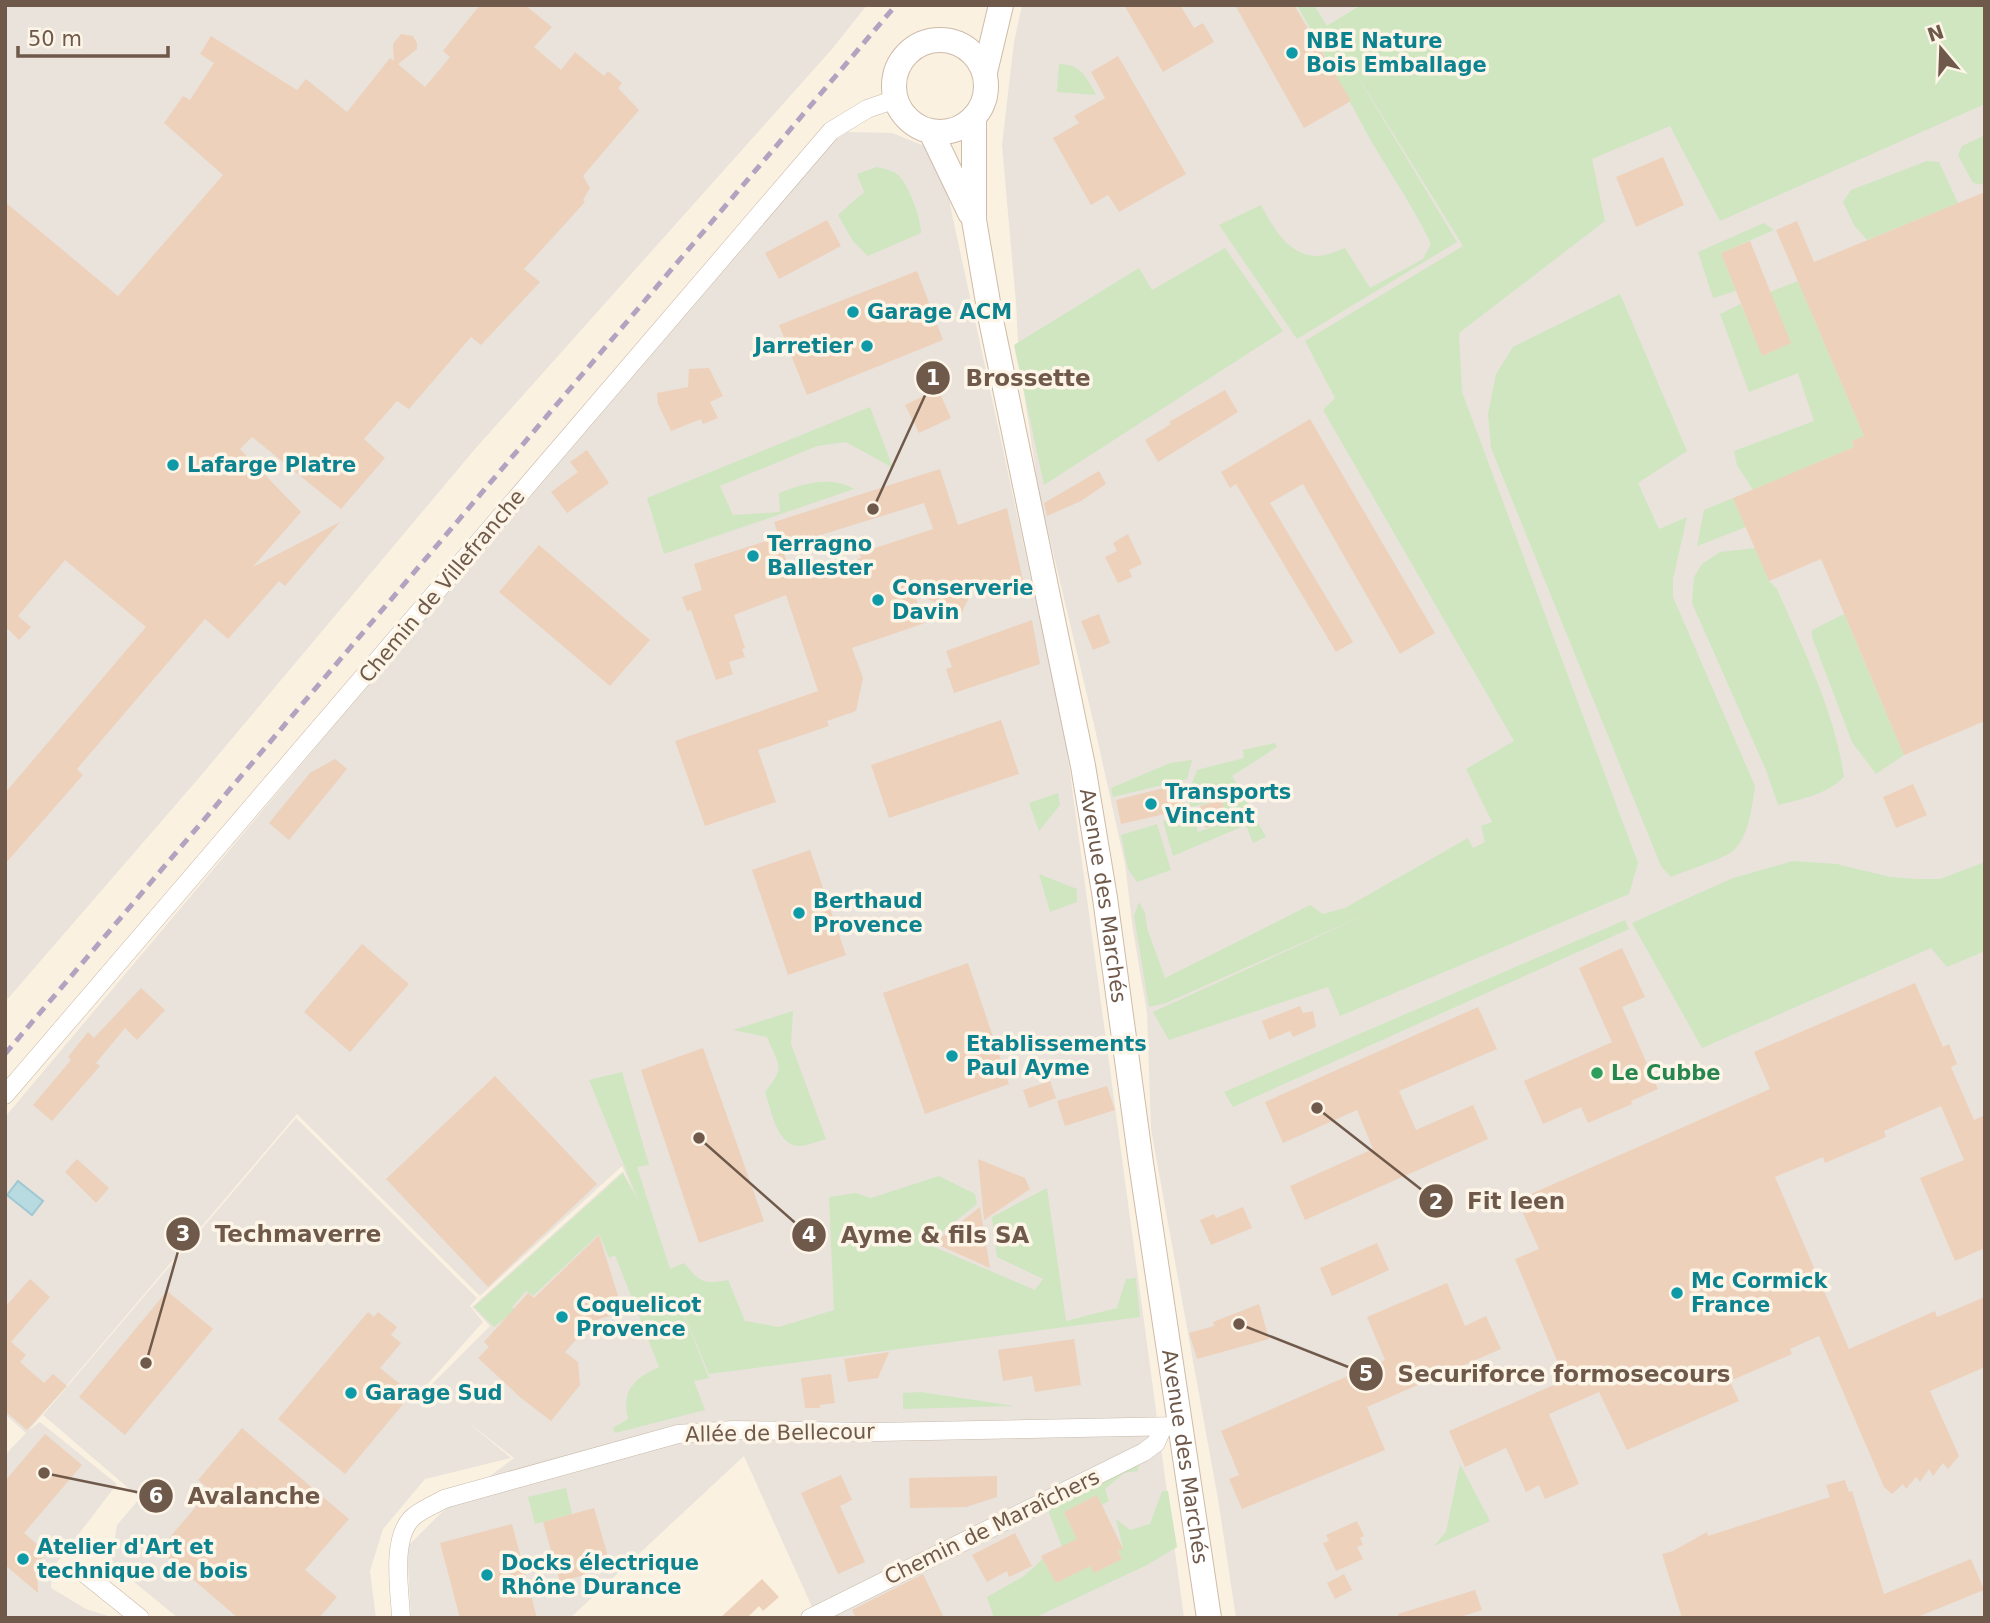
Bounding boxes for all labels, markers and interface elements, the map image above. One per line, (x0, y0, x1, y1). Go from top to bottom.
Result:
scale bar (18, 14, 168, 58)
north arrow (1906, 14, 1976, 84)
text: N (1924, 20, 1947, 46)
text: 50 m (28, 27, 82, 51)
place label: NBE Nature Bois Emballage (1306, 29, 1487, 77)
marker: NBE Nature Bois Emballage (1284, 45, 1300, 61)
place label: Garage ACM (867, 300, 1012, 324)
marker: Garage ACM (845, 304, 861, 320)
place label: Jarretier (752, 334, 854, 358)
marker: Jarretier (859, 338, 875, 354)
callout: Brossette (916, 356, 1104, 400)
text: Brossette (965, 365, 1091, 391)
text: 1 (926, 366, 940, 390)
place label: Lafarge Platre (187, 453, 356, 477)
marker: Lafarge Platre (165, 457, 181, 473)
street label: Chemin de Villefranche (354, 485, 530, 687)
place label: Terragno Ballester (767, 532, 874, 580)
marker: Terragno Ballester (745, 548, 761, 564)
place label: Conserverie Davin (892, 576, 1034, 624)
marker: Conserverie Davin (870, 592, 886, 608)
place label: Transports Vincent (1165, 780, 1291, 828)
street label: Avenue des Marchés (1075, 787, 1131, 1004)
marker: Transports Vincent (1143, 796, 1159, 812)
place label: Berthaud Provence (813, 889, 923, 937)
marker: Berthaud Provence (791, 905, 807, 921)
place label: Etablissements Paul Ayme (966, 1032, 1147, 1080)
marker: Etablissements Paul Ayme (944, 1048, 960, 1064)
place label: Le Cubbe (1611, 1061, 1721, 1085)
marker: Le Cubbe (1589, 1065, 1605, 1081)
callout: Fit leen (1418, 1179, 1579, 1223)
text: Fit leen (1467, 1188, 1565, 1214)
text: 2 (1429, 1190, 1443, 1214)
callout: Techmaverre (166, 1212, 395, 1256)
callout: Ayme & fils SA (791, 1213, 1043, 1257)
text: Techmaverre (215, 1221, 381, 1247)
text: 3 (176, 1222, 190, 1246)
text: Ayme & fils SA (841, 1222, 1029, 1248)
text: 4 (802, 1223, 816, 1247)
place label: Mc Cormick France (1691, 1269, 1828, 1317)
marker: Mc Cormick France (1669, 1285, 1685, 1301)
place label: Coquelicot Provence (576, 1293, 701, 1341)
marker: Coquelicot Provence (554, 1309, 570, 1325)
street label: Avenue des Marchés (1157, 1348, 1213, 1566)
callout: Securiforce formosecours (1349, 1352, 1745, 1396)
text: Securiforce formosecours (1398, 1361, 1730, 1387)
text: 5 (1359, 1362, 1373, 1386)
place label: Garage Sud (365, 1381, 503, 1405)
marker: Garage Sud (343, 1385, 359, 1401)
street label: Allée de Bellecour (685, 1419, 875, 1447)
street label: Chemin de Maraîchers (881, 1465, 1103, 1589)
callout: Avalanche (139, 1474, 334, 1518)
text: Avalanche (188, 1483, 320, 1509)
text: 6 (149, 1484, 163, 1508)
place label: Atelier d'Art et technique de bois (37, 1535, 248, 1583)
marker: Atelier d'Art et technique de bois (15, 1551, 31, 1567)
place label: Docks électrique Rhône Durance (501, 1551, 699, 1599)
marker: Docks électrique Rhône Durance (479, 1567, 495, 1583)

